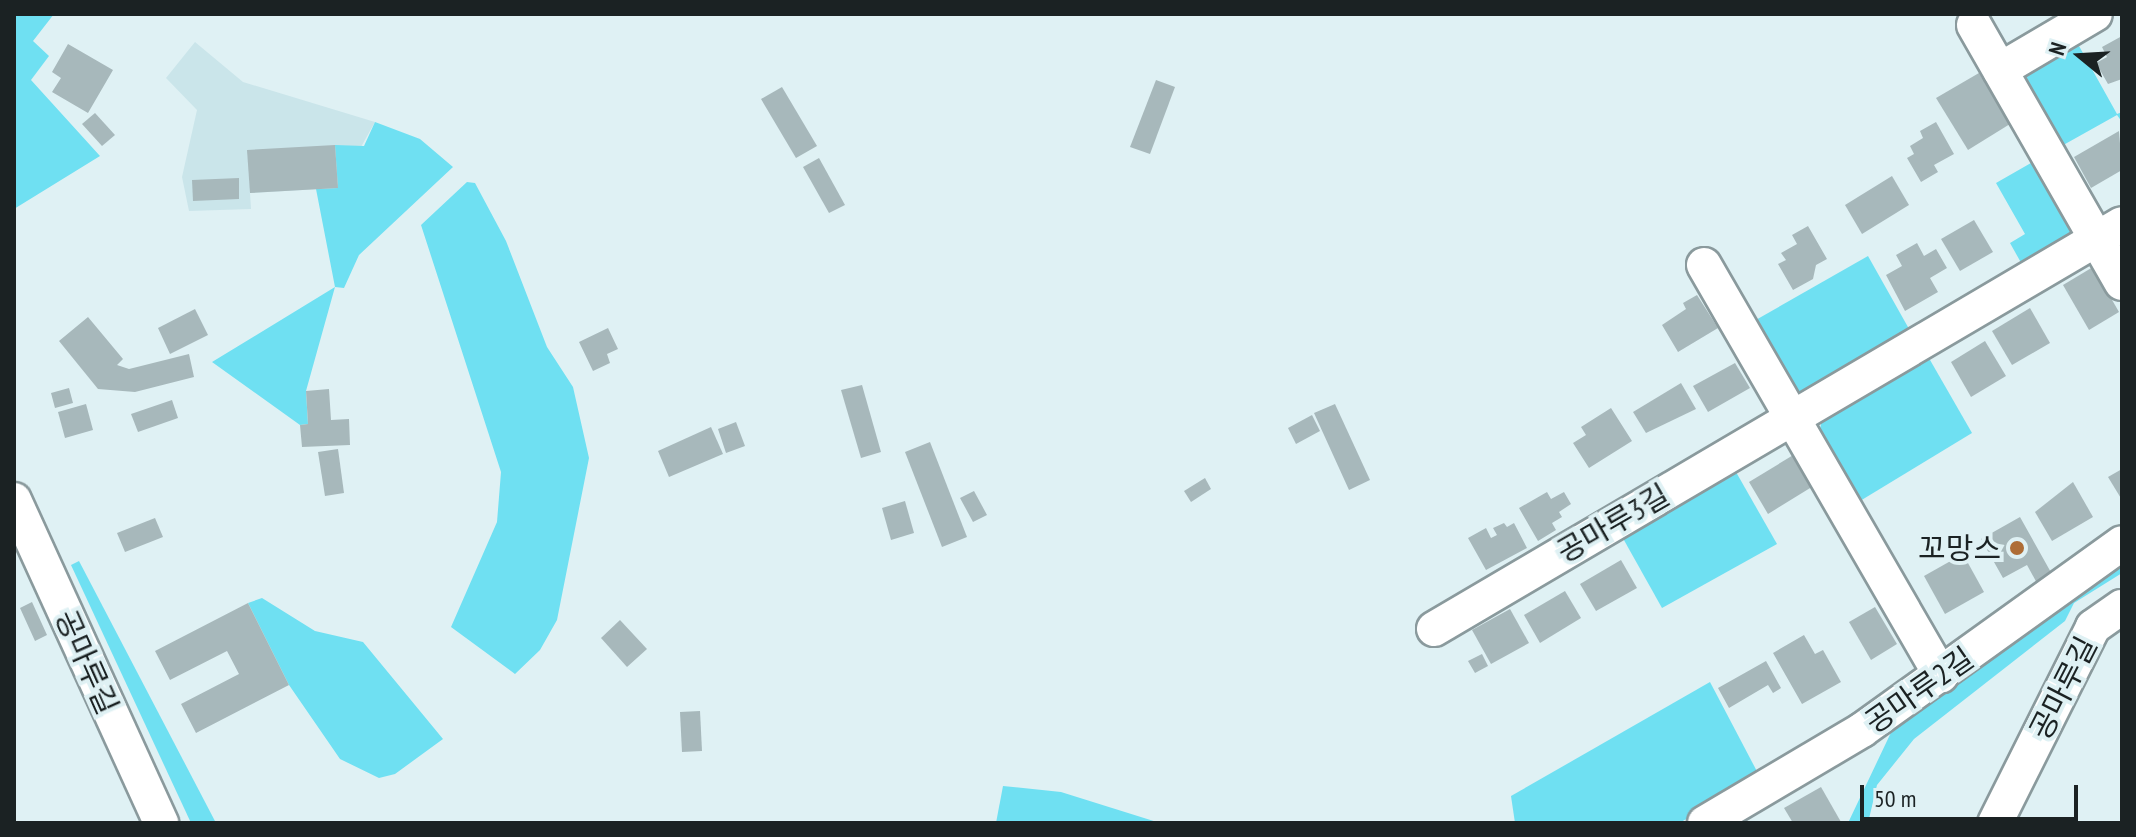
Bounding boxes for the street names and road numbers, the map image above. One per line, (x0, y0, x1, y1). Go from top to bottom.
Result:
street label: 공마루3길 (1550, 476, 1676, 570)
street label: 공마루길 (48, 604, 126, 720)
street label: 공마루길 (2022, 631, 2104, 745)
street label: 공마루2길 (1858, 640, 1980, 740)

